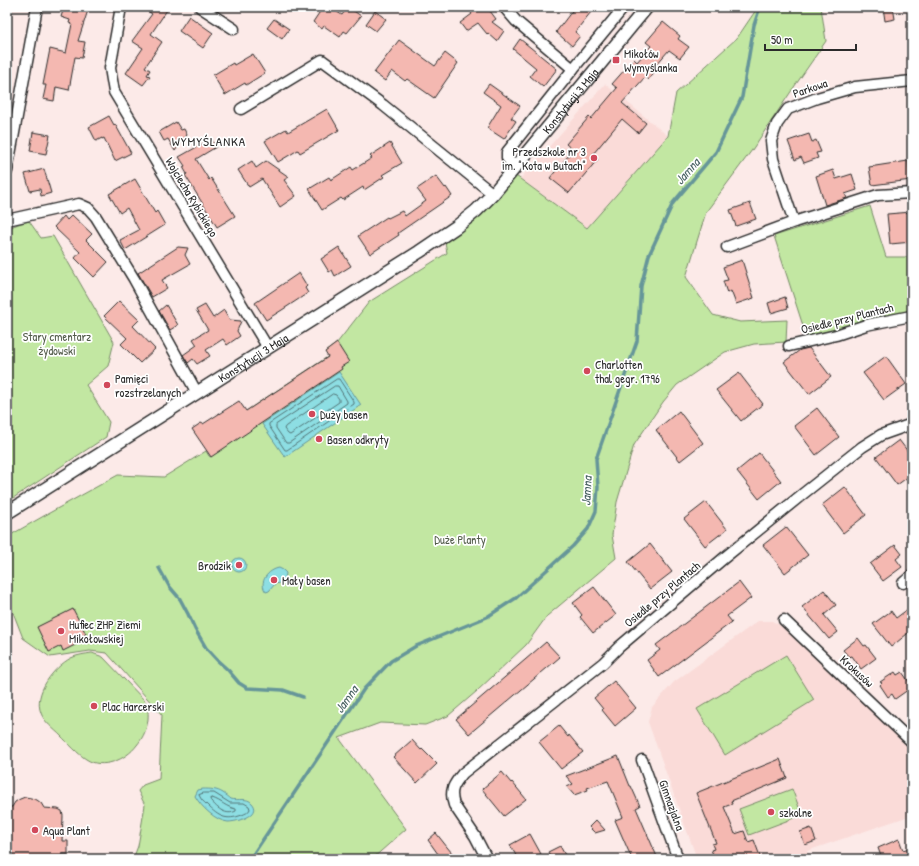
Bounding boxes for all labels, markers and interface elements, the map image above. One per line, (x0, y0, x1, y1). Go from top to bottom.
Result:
scale bar (765, 26, 856, 52)
text: 50 m (771, 31, 792, 48)
place label: Mikołów Wymyślanka (624, 45, 678, 76)
marker: Mikołów Wymyślanka (611, 55, 621, 65)
street label: Konstytucji 3 Maja (538, 64, 602, 137)
street label: Parkowa (791, 74, 830, 102)
district label: WYMYŚLANKA (172, 132, 246, 150)
place label: Przedszkole nr 3 im. "Kota w Butach" (502, 143, 586, 174)
water label: Jamna (670, 152, 705, 188)
marker: Przedszkole nr 3 im. "Kota w Butach" (589, 153, 599, 163)
street label: Wojciecha Rybickiego (162, 154, 222, 240)
street label: Osiedle przy Plantach (799, 298, 895, 338)
park label: Stary cmentarz żydowski (23, 328, 91, 359)
street label: Konstytucji 3 Maja (215, 329, 291, 386)
place label: Charlotten thal gegr. 1796 (595, 356, 660, 387)
marker: Charlotten thal gegr. 1796 (582, 366, 592, 376)
place label: Pamięci rozstrzelanych (115, 370, 181, 401)
marker: Pamięci rozstrzelanych (102, 380, 112, 390)
place label: Duży basen (320, 406, 368, 423)
marker: Duży basen (307, 409, 317, 419)
place label: Basen odkryty (327, 431, 389, 448)
marker: Basen odkryty (314, 434, 324, 444)
water label: Jamna (576, 474, 596, 506)
park label: Duże Planty (434, 531, 486, 548)
place label: Brodzik (198, 557, 231, 574)
street label: Osiedle przy Plantach (620, 557, 704, 631)
marker: Brodzik (234, 560, 244, 570)
place label: Mały basen (282, 572, 331, 589)
marker: Mały basen (269, 575, 279, 585)
place label: Hufiec ZHP Ziemi Mikołowskiej (69, 616, 141, 647)
marker: Hufiec ZHP Ziemi Mikołowskiej (56, 626, 66, 636)
street label: Krokusów (836, 651, 878, 691)
water label: Jamna (330, 680, 363, 716)
place label: Plac Harcerski (102, 698, 164, 715)
marker: Plac Harcerski (89, 701, 99, 711)
street label: Gimnazjalna (655, 777, 689, 833)
place label: szkolne (779, 804, 812, 821)
marker: szkolne (766, 807, 776, 817)
place label: Aqua Plant (43, 822, 91, 839)
marker: Aqua Plant (30, 825, 40, 835)

